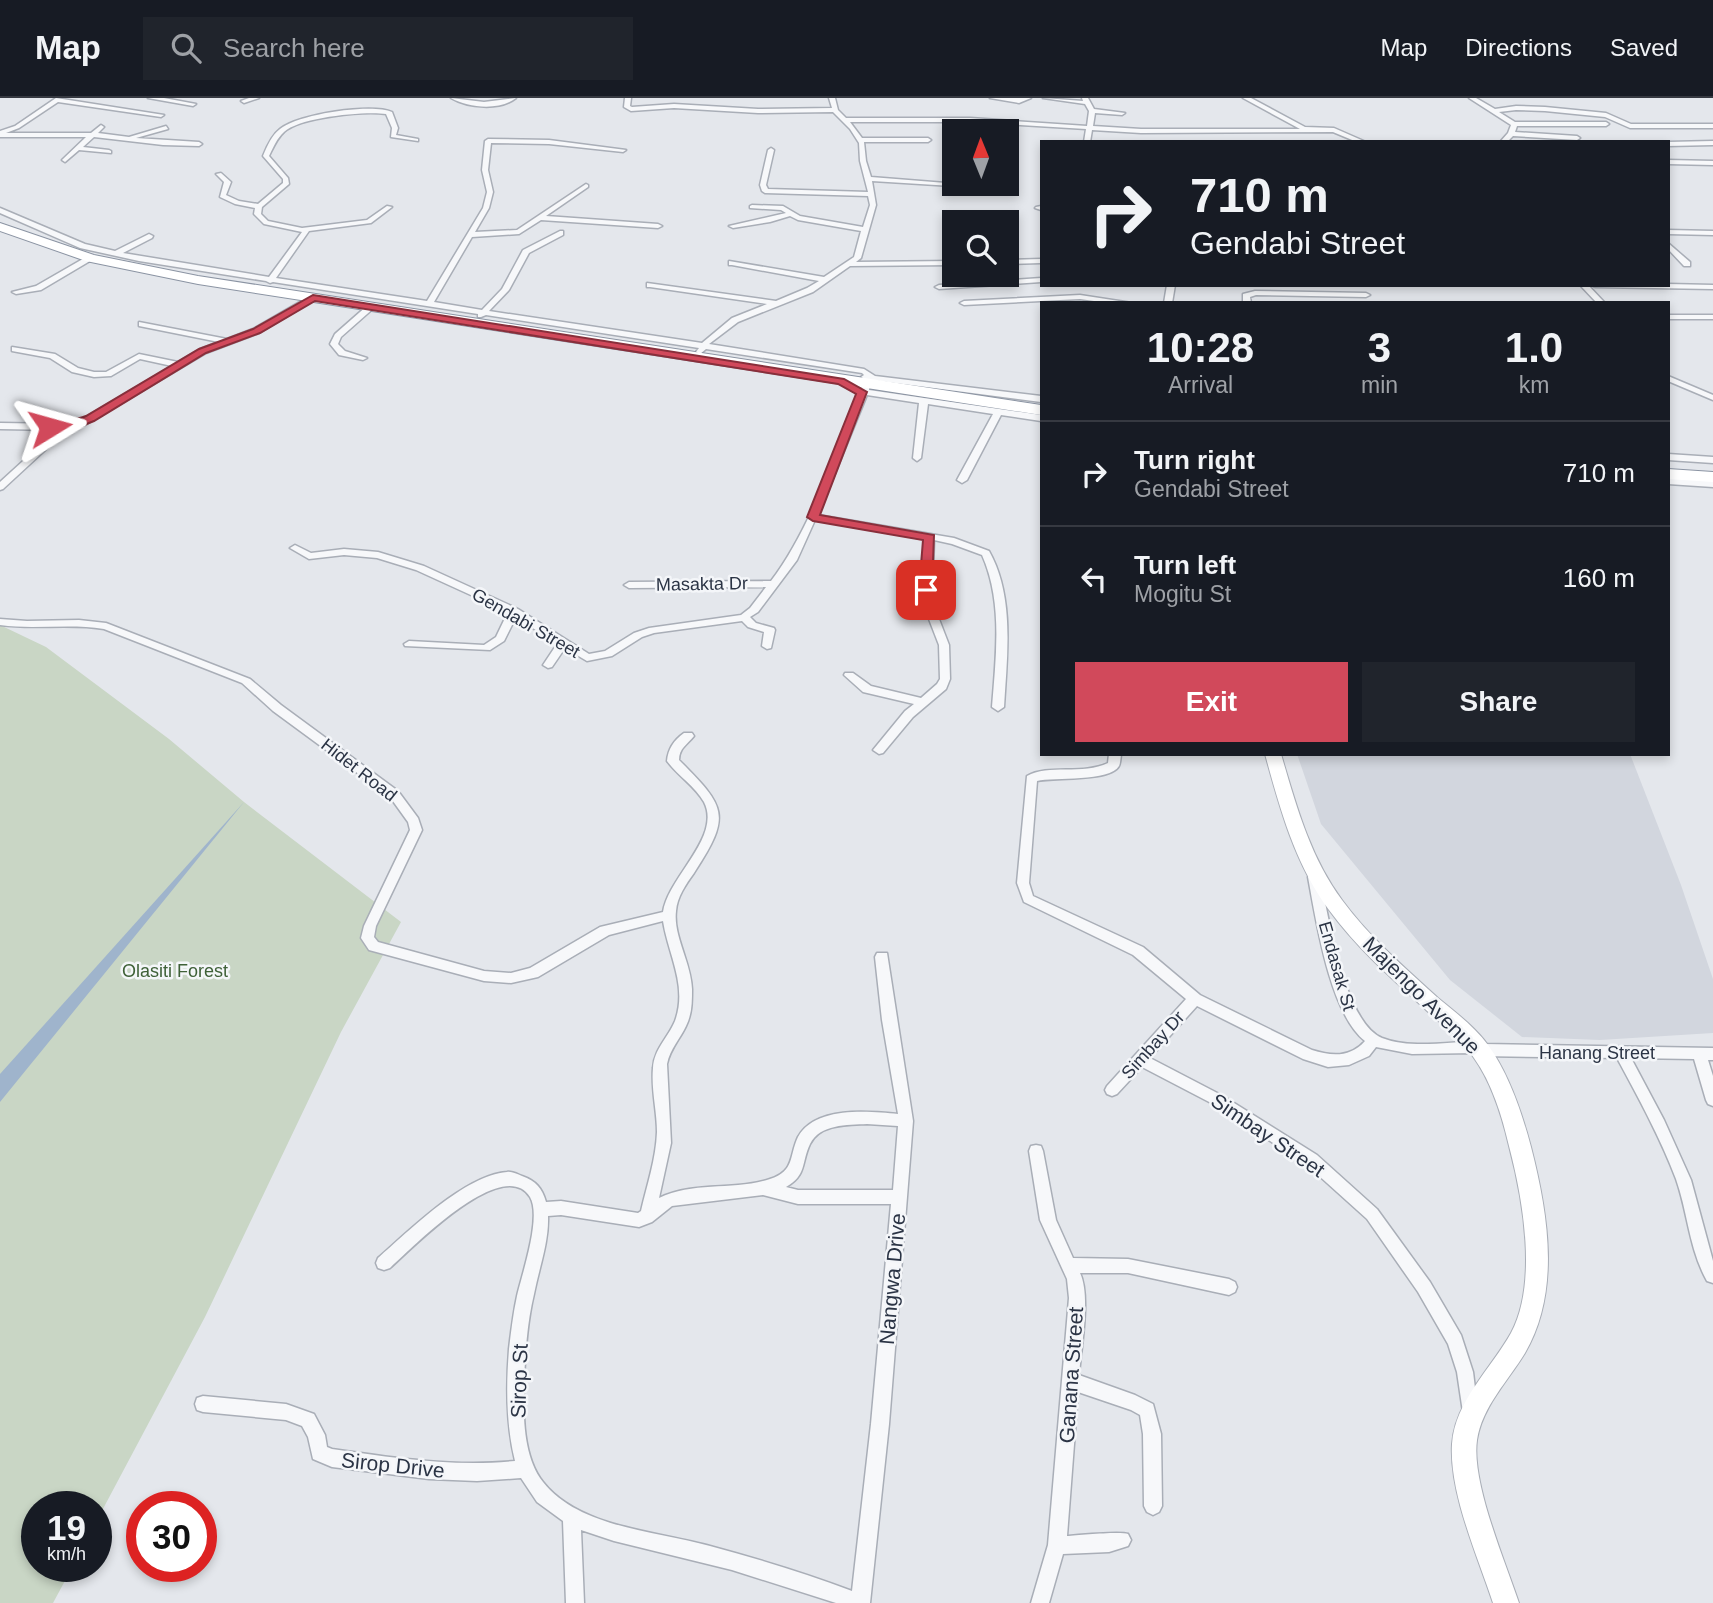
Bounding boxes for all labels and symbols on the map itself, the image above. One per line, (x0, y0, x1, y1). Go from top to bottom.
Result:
north arrow (942, 119, 1018, 196)
position arrow (13, 390, 87, 464)
pin (896, 560, 956, 620)
street label: Masakta Dr (656, 573, 748, 595)
street label: Gendabi Street (469, 584, 583, 662)
street label: Hidet Road (317, 734, 401, 806)
street label: Endasak St (1315, 919, 1359, 1013)
street label: Majengo Avenue (1359, 932, 1485, 1058)
park label: Olasiti Forest (122, 961, 228, 981)
street label: Simbay Dr (1117, 1007, 1189, 1083)
street label: Hanang Street (1539, 1043, 1655, 1063)
street label: Simbay Street (1207, 1089, 1329, 1181)
street label: Nangwa Drive (875, 1212, 909, 1346)
street label: Ganana Street (1055, 1306, 1087, 1444)
street label: Sirop St (506, 1343, 532, 1419)
street label: Sirop Drive (340, 1448, 446, 1482)
speed limit sign: 30 (126, 1491, 217, 1582)

